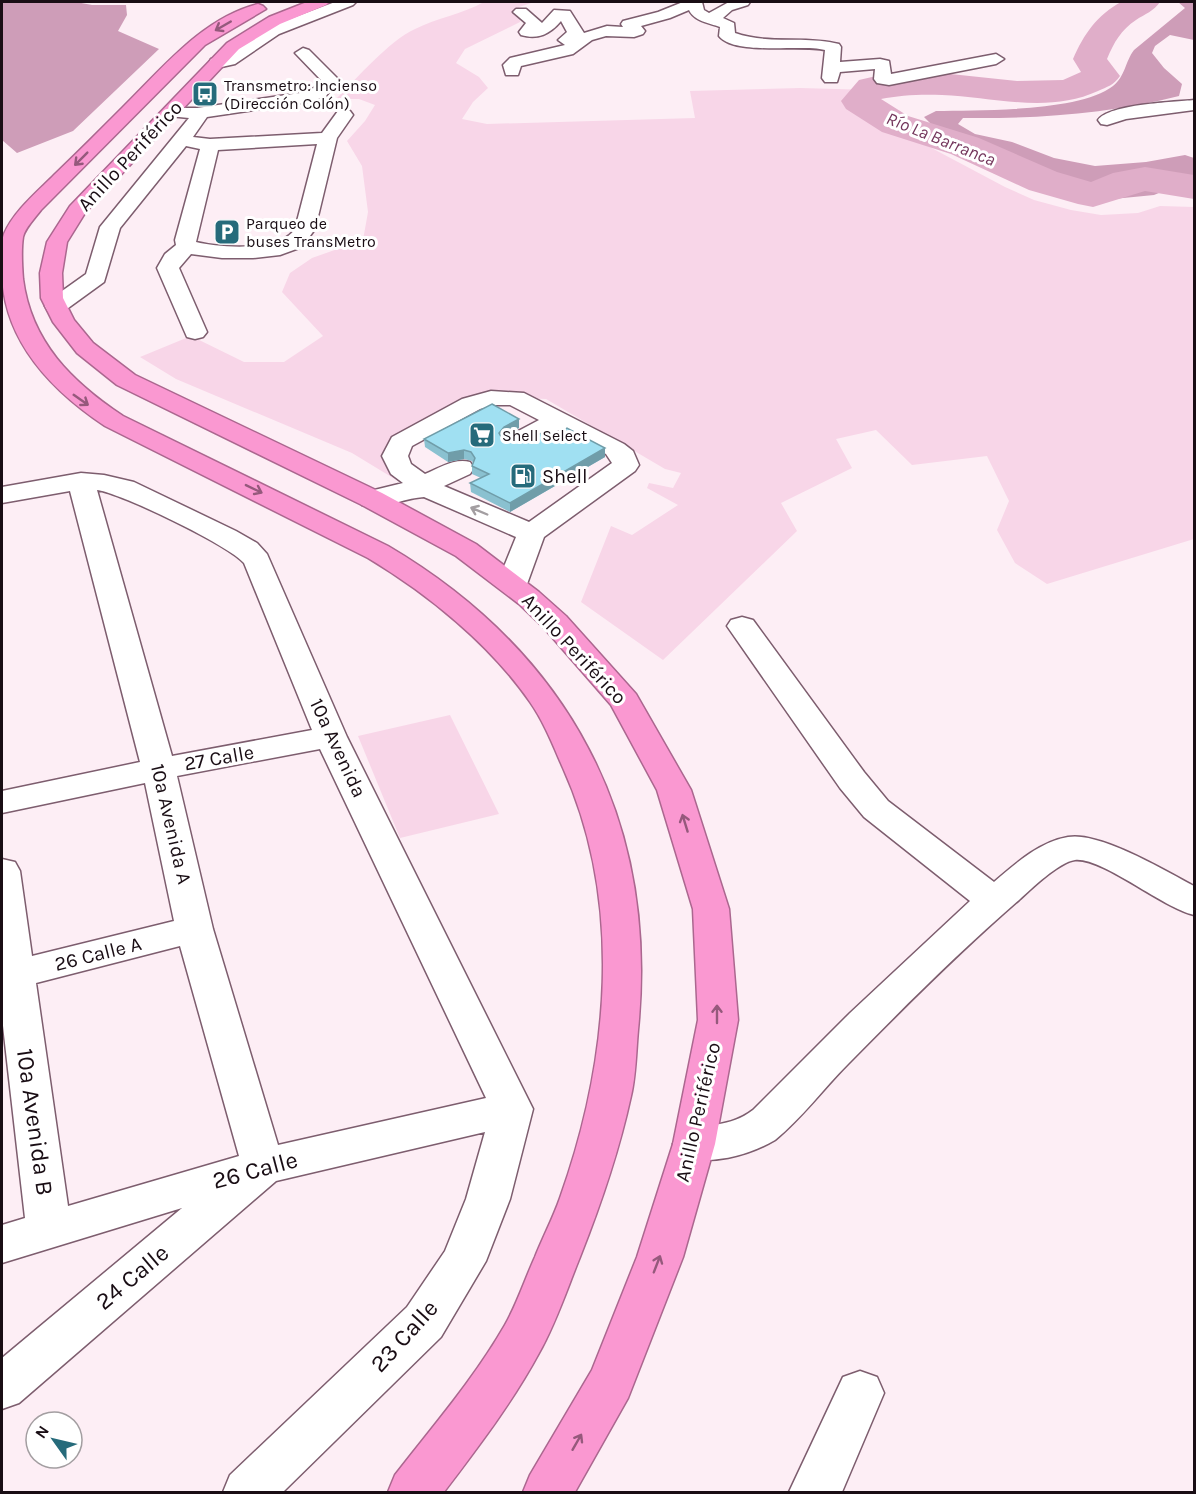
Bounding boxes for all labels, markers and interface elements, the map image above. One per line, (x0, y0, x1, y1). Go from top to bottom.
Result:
one-way arrow (215, 20, 232, 32)
place label: Transmetro: Incienso (Dirección Colón) (224, 76, 377, 113)
bus stop icon: Transmetro: Incienso (Dirección Colón) (190, 79, 220, 109)
street label: Anillo Periférico (73, 96, 187, 216)
water label: Río La Barranca (883, 107, 999, 171)
one-way arrow (74, 151, 89, 166)
place label: Parqueo de buses TransMetro (246, 214, 376, 251)
parking icon: Parqueo de buses TransMetro (212, 217, 242, 247)
one-way arrow (72, 394, 89, 406)
supermarket icon: Shell Select (467, 420, 497, 450)
place label: Shell Select (502, 426, 587, 445)
fuel station icon: Shell (508, 461, 538, 491)
place label: Shell (542, 465, 588, 488)
one-way arrow (245, 484, 263, 496)
one-way arrow (471, 505, 489, 516)
street label: Anillo Periférico (517, 589, 631, 709)
street label: 10a Avenida (305, 695, 371, 801)
street label: 27 Calle (182, 741, 256, 775)
street label: 10a Avenida A (146, 762, 196, 886)
one-way arrow (679, 814, 690, 833)
street label: 26 Calle A (52, 932, 144, 976)
one-way arrow (711, 1005, 723, 1025)
street label: Anillo Periférico (671, 1040, 725, 1184)
street label: 10a Avenida B (11, 1047, 59, 1197)
street label: 26 Calle (209, 1145, 301, 1195)
street label: 24 Calle (90, 1238, 174, 1316)
one-way arrow (652, 1255, 663, 1274)
street label: 23 Calle (364, 1294, 444, 1378)
north arrow (24, 1410, 84, 1470)
text: N (31, 1422, 53, 1442)
one-way arrow (571, 1434, 583, 1451)

